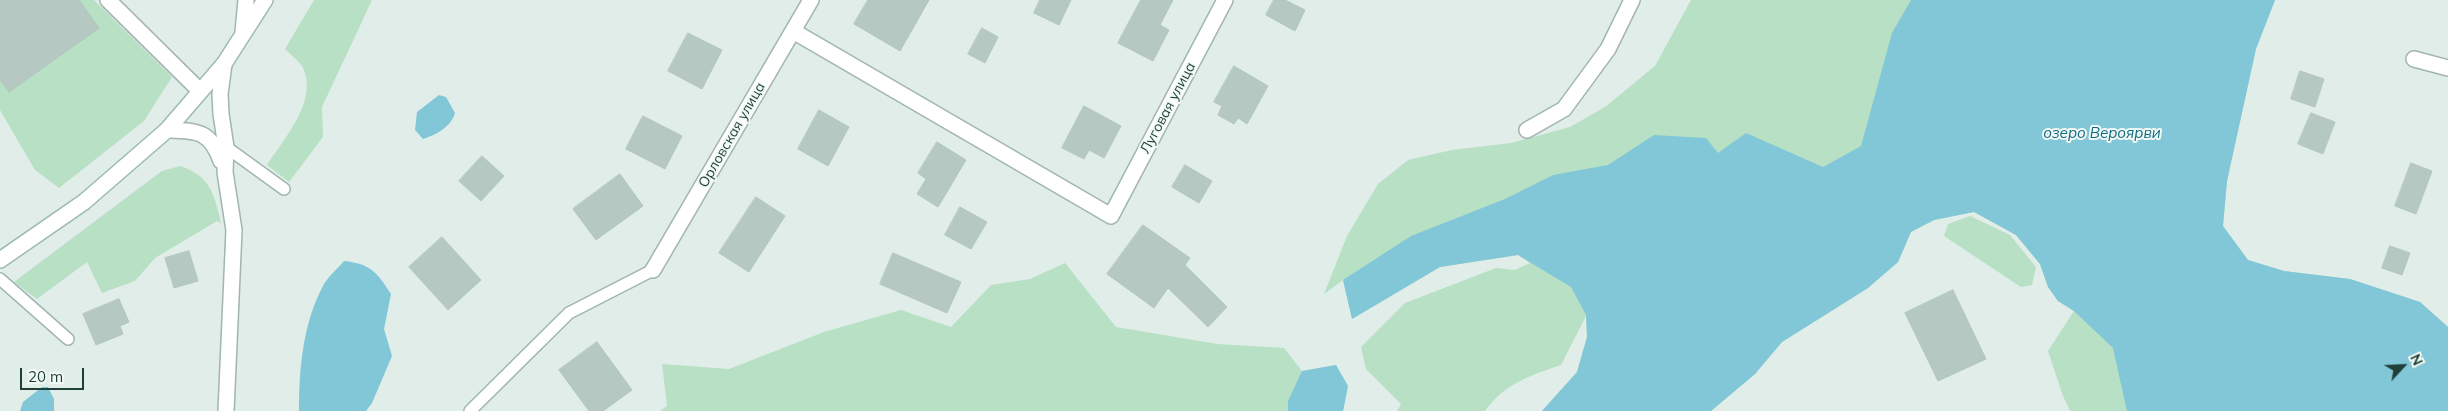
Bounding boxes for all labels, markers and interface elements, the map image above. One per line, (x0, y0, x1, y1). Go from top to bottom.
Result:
street label: Луговая улица (1137, 59, 1199, 157)
street label: Орловская улица (695, 79, 769, 191)
water label: озеро Вероярви (2043, 124, 2161, 142)
north arrow (2378, 341, 2428, 391)
text: N (2406, 351, 2427, 368)
scale bar (22, 358, 86, 390)
text: 20 m (28, 367, 63, 386)

